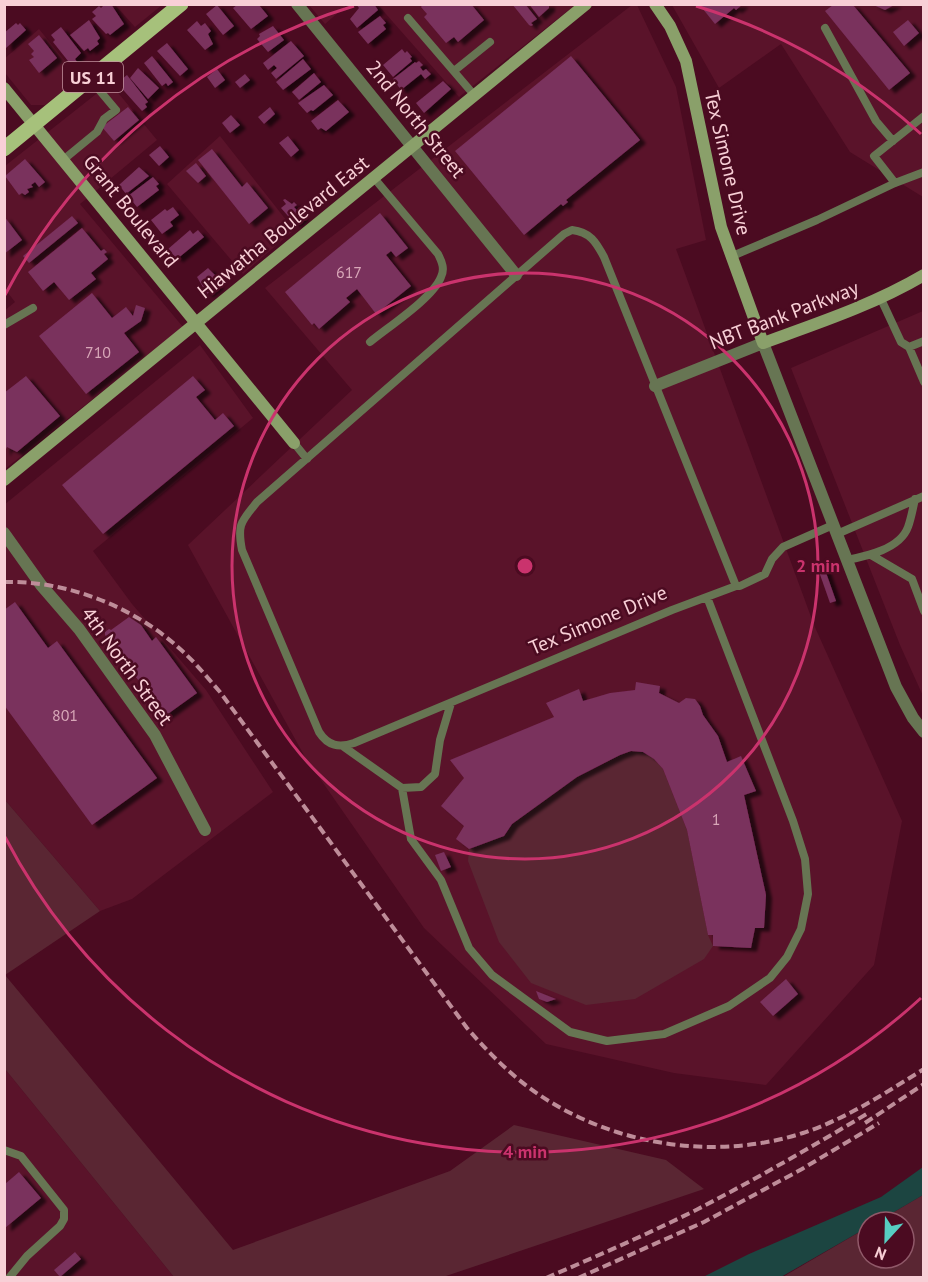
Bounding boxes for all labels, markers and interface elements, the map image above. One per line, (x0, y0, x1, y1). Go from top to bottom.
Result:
street label: 2nd North Street (361, 55, 471, 183)
road number: US 11 (63, 62, 123, 92)
street label: Tex Simone Drive (699, 88, 757, 238)
street label: Grant Boulevard (78, 149, 184, 273)
street label: Hiawatha Boulevard East (192, 150, 374, 304)
house number: 617 (336, 262, 362, 282)
street label: NBT Bank Parkway (706, 274, 863, 355)
house number: 710 (85, 342, 111, 362)
text: 2 min (796, 554, 840, 577)
centre of rings (515, 556, 535, 576)
street label: Tex Simone Drive (525, 579, 671, 661)
street label: 4th North Street (75, 602, 179, 730)
house number: 801 (52, 705, 78, 725)
house number: 1 (712, 809, 720, 829)
text: 4 min (503, 1140, 547, 1163)
north arrow (856, 1210, 916, 1270)
text: N (872, 1243, 889, 1265)

